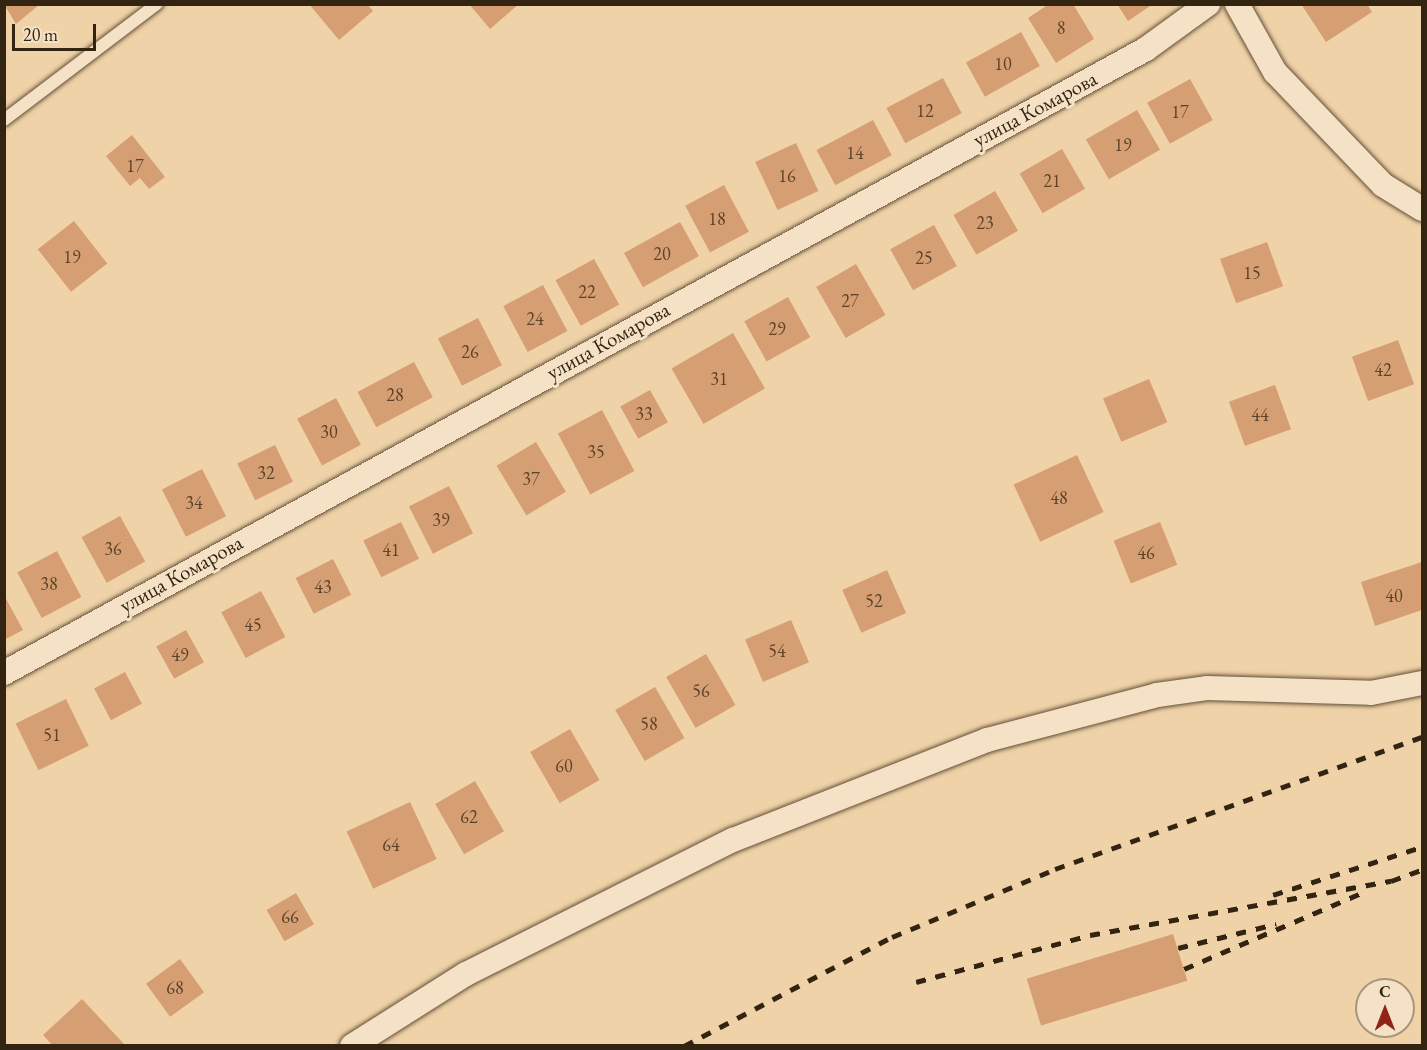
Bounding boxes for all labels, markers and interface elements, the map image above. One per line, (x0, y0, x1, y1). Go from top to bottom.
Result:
scale bar (15, 12, 99, 50)
house number: 8 (1057, 17, 1065, 39)
text: 20 m (23, 23, 58, 46)
house number: 10 (994, 53, 1012, 75)
street label: улица Комарова (969, 66, 1101, 152)
house number: 12 (916, 100, 934, 122)
house number: 17 (1171, 101, 1189, 123)
house number: 19 (1114, 134, 1132, 156)
house number: 14 (846, 142, 864, 164)
house number: 17 (126, 155, 144, 177)
house number: 16 (778, 165, 796, 187)
house number: 21 (1043, 170, 1061, 192)
house number: 18 (708, 208, 726, 230)
house number: 23 (976, 212, 994, 234)
house number: 20 (653, 243, 671, 265)
house number: 19 (63, 246, 81, 268)
house number: 25 (915, 247, 933, 269)
house number: 15 (1243, 262, 1261, 284)
house number: 22 (578, 281, 596, 303)
house number: 27 (841, 290, 859, 312)
street label: улица Комарова (542, 297, 674, 385)
house number: 24 (526, 308, 544, 330)
house number: 29 (768, 318, 786, 340)
house number: 26 (461, 341, 479, 363)
house number: 42 (1374, 359, 1392, 381)
house number: 31 (710, 368, 728, 390)
house number: 28 (386, 384, 404, 406)
house number: 33 (635, 403, 653, 425)
house number: 44 (1251, 404, 1269, 426)
house number: 30 (320, 421, 338, 443)
house number: 35 (587, 441, 605, 463)
house number: 32 (257, 462, 275, 484)
house number: 37 (522, 468, 540, 490)
house number: 48 (1050, 487, 1068, 509)
house number: 34 (185, 492, 203, 514)
house number: 39 (432, 509, 450, 531)
street label: улица Комарова (115, 530, 247, 618)
house number: 36 (104, 538, 122, 560)
house number: 41 (382, 539, 400, 561)
house number: 46 (1137, 542, 1155, 564)
house number: 38 (40, 573, 58, 595)
house number: 43 (314, 576, 332, 598)
house number: 40 (1385, 585, 1403, 607)
house number: 52 (865, 590, 883, 612)
house number: 45 (244, 614, 262, 636)
house number: 54 (768, 640, 786, 662)
house number: 49 (171, 644, 189, 666)
house number: 56 (692, 680, 710, 702)
house number: 58 (640, 713, 658, 735)
house number: 51 (43, 724, 61, 746)
house number: 60 (555, 755, 573, 777)
house number: 62 (460, 806, 478, 828)
house number: 64 (382, 834, 400, 856)
house number: 66 (281, 906, 299, 928)
house number: 68 (166, 977, 184, 999)
north arrow (1355, 978, 1415, 1038)
text: С (1379, 981, 1391, 1002)

